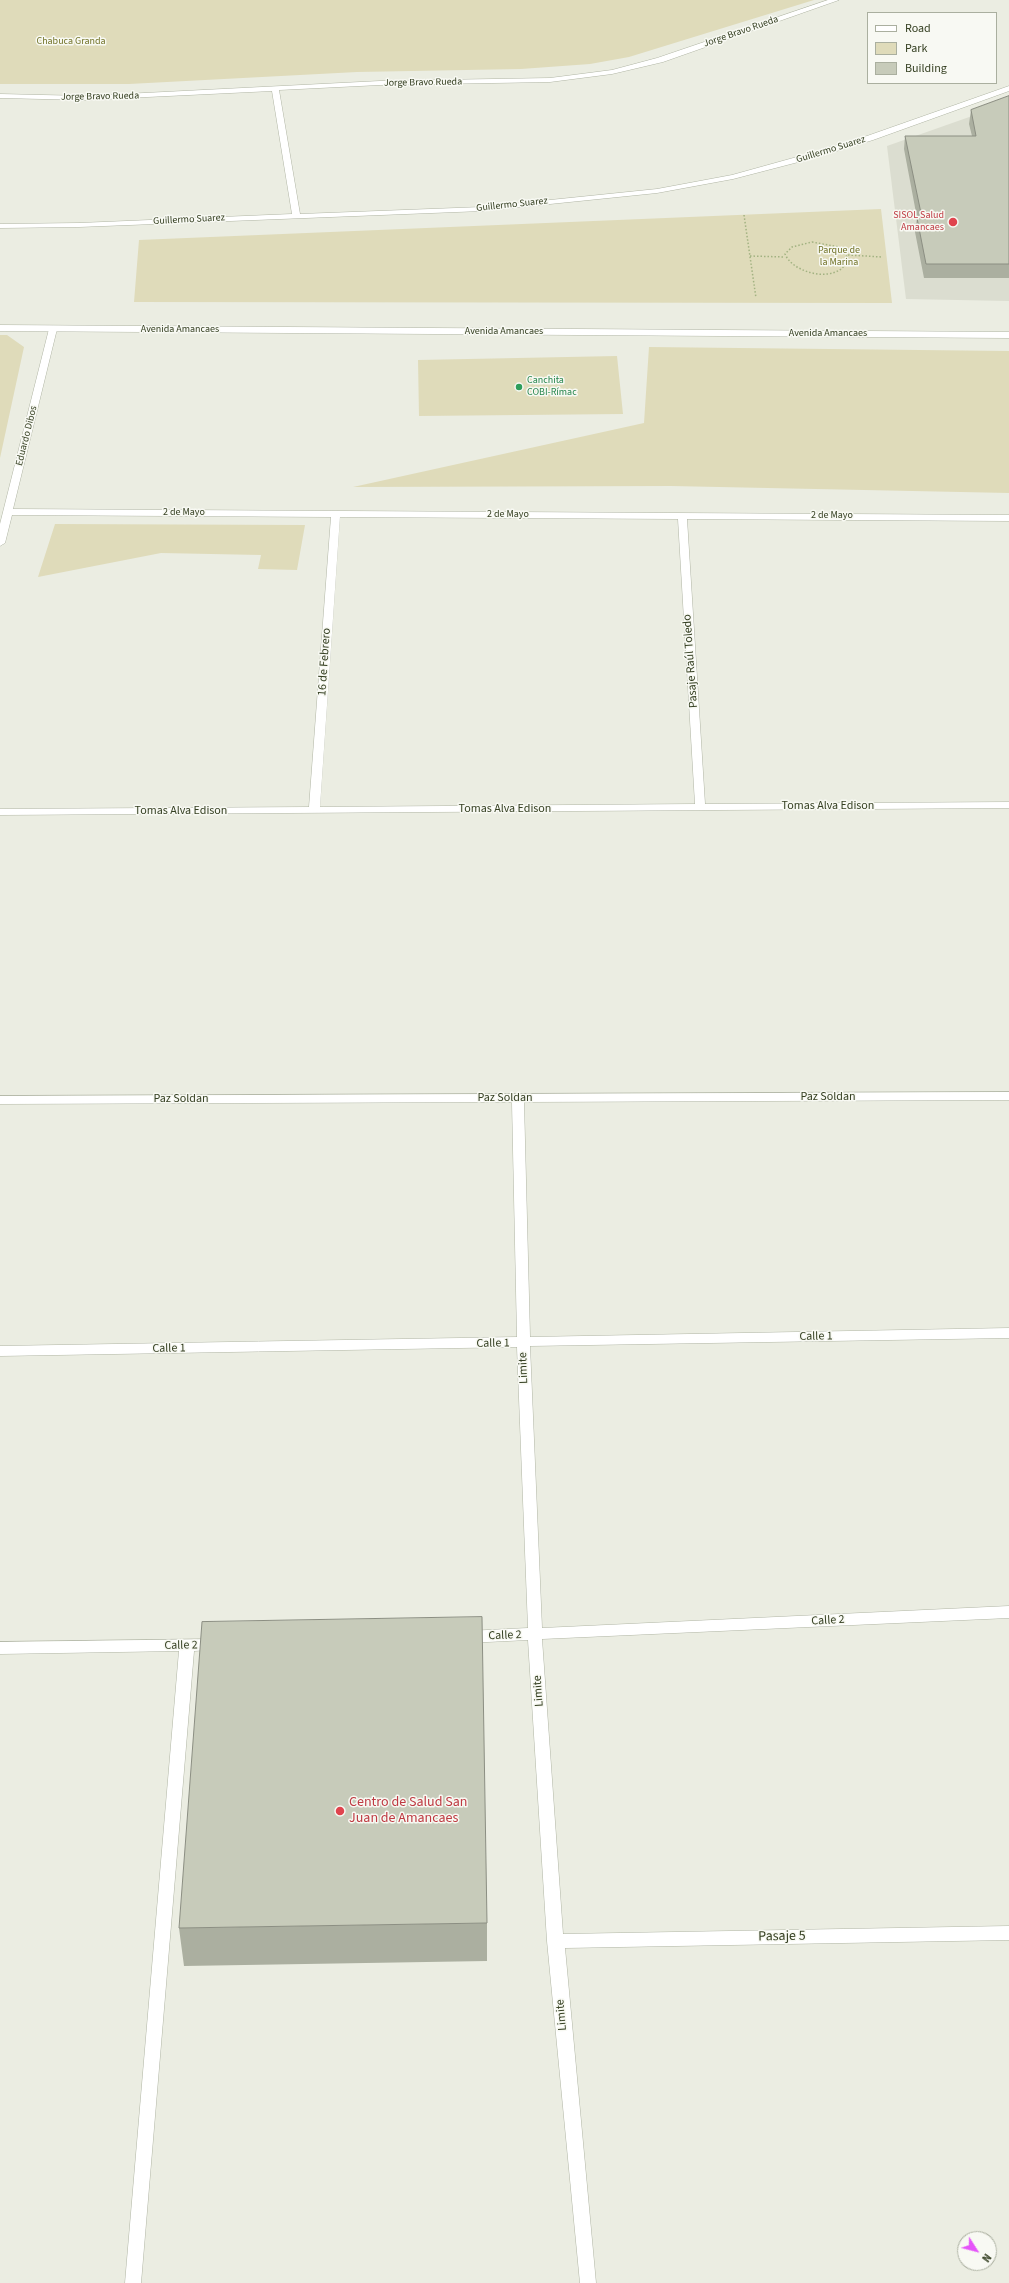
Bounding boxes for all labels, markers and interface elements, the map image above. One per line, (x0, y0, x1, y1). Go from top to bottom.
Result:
legend (867, 12, 997, 84)
street label: Jorge Bravo Rueda (702, 14, 780, 50)
text: Road (905, 20, 931, 37)
park label: Chabuca Granda (36, 36, 106, 48)
text: Park (905, 40, 927, 57)
text: Building (905, 60, 947, 77)
street label: Jorge Bravo Rueda (384, 76, 462, 90)
street label: Jorge Bravo Rueda (61, 90, 139, 104)
street label: Guillermo Suarez (795, 134, 867, 166)
street label: Guillermo Suarez (476, 195, 548, 215)
place label: SISOL Salud Amancaes (893, 210, 944, 234)
street label: Guillermo Suarez (153, 212, 225, 228)
marker: SISOL Salud Amancaes (947, 216, 959, 228)
park label: Parque de la Marina (818, 245, 860, 268)
street label: Avenida Amancaes (141, 324, 219, 336)
street label: Avenida Amancaes (465, 326, 543, 338)
street label: Avenida Amancaes (789, 328, 867, 340)
place label: Canchita COBI-Rímac (527, 375, 577, 398)
marker: Canchita COBI-Rímac (514, 382, 524, 392)
street label: Eduardo Dibos (14, 405, 40, 467)
street label: 2 de Mayo (163, 507, 205, 519)
street label: 2 de Mayo (487, 509, 529, 521)
street label: 2 de Mayo (811, 510, 853, 522)
street label: Pasaje Raúl Toledo (681, 614, 701, 708)
street label: 16 de Febrero (315, 627, 335, 697)
street label: Tomas Alva Edison (782, 799, 874, 813)
street label: Tomas Alva Edison (459, 802, 551, 816)
street label: Tomas Alva Edison (135, 804, 227, 818)
street label: Paz Soldan (800, 1090, 856, 1104)
street label: Paz Soldan (477, 1091, 533, 1105)
street label: Paz Soldan (153, 1092, 209, 1106)
street label: Calle 1 (799, 1330, 833, 1344)
street label: Calle 1 (476, 1337, 510, 1351)
street label: Calle 1 (152, 1342, 186, 1356)
street label: Limite (516, 1352, 532, 1384)
street label: Calle 2 (811, 1613, 845, 1629)
street label: Calle 2 (488, 1628, 522, 1644)
street label: Calle 2 (164, 1639, 198, 1653)
street label: Limite (531, 1675, 547, 1707)
place label: Centro de Salud San Juan de Amancaes (349, 1795, 467, 1828)
marker: Centro de Salud San Juan de Amancaes (334, 1805, 346, 1817)
street label: Pasaje 5 (758, 1928, 806, 1946)
street label: Limite (553, 1999, 571, 2031)
north arrow (957, 2231, 997, 2271)
text: N (978, 2250, 995, 2265)

